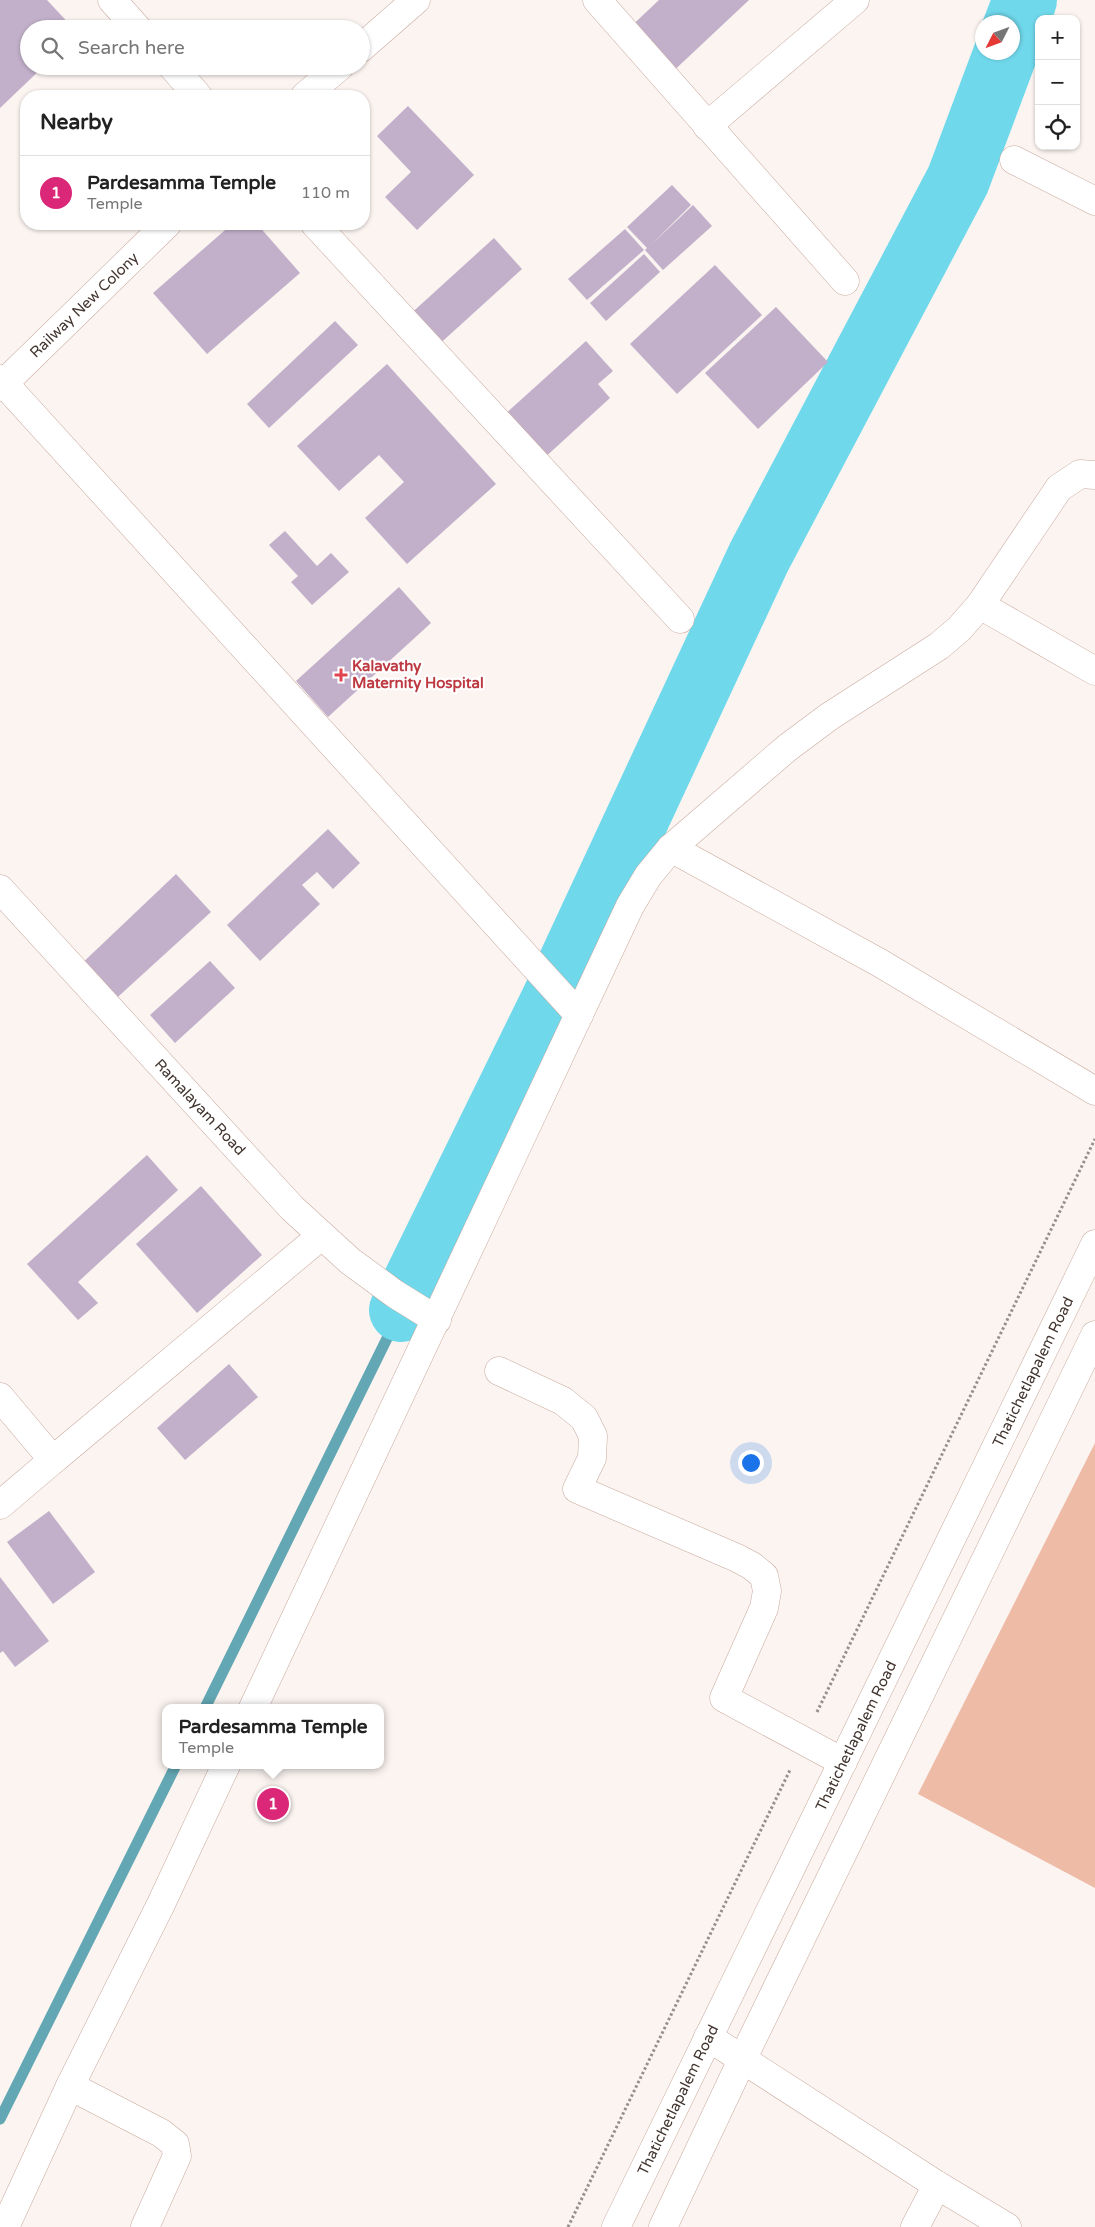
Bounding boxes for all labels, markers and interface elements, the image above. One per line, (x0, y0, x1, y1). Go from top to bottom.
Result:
north arrow (975, 15, 1020, 60)
map controls (1035, 15, 1080, 150)
button: + (1035, 15, 1080, 60)
search box (20, 20, 370, 75)
icon: search (38, 34, 66, 62)
text: Search here (78, 37, 185, 59)
button: − (1035, 60, 1080, 105)
button: locate (1035, 105, 1080, 150)
text: Nearby (40, 110, 113, 135)
text: Pardesamma Temple (87, 172, 276, 194)
text: 1 (51, 183, 61, 203)
text: 110 m (301, 183, 350, 203)
text: Temple (87, 194, 143, 214)
street label: Railway New Colony (26, 249, 142, 361)
place label: Kalavathy Maternity Hospital (352, 657, 484, 693)
marker: Kalavathy Maternity Hospital (334, 668, 348, 682)
street label: Ramalayam Road (151, 1055, 249, 1159)
street label: Thatichetlapalem Road (989, 1294, 1077, 1450)
your location (738, 1450, 764, 1476)
street label: Thatichetlapalem Road (812, 1658, 900, 1814)
popup (162, 1704, 384, 1769)
text: Pardesamma Temple (178, 1716, 368, 1738)
text: Temple (178, 1738, 234, 1758)
pin: 1 (257, 1785, 289, 1823)
street label: Thatichetlapalem Road (634, 2022, 722, 2178)

